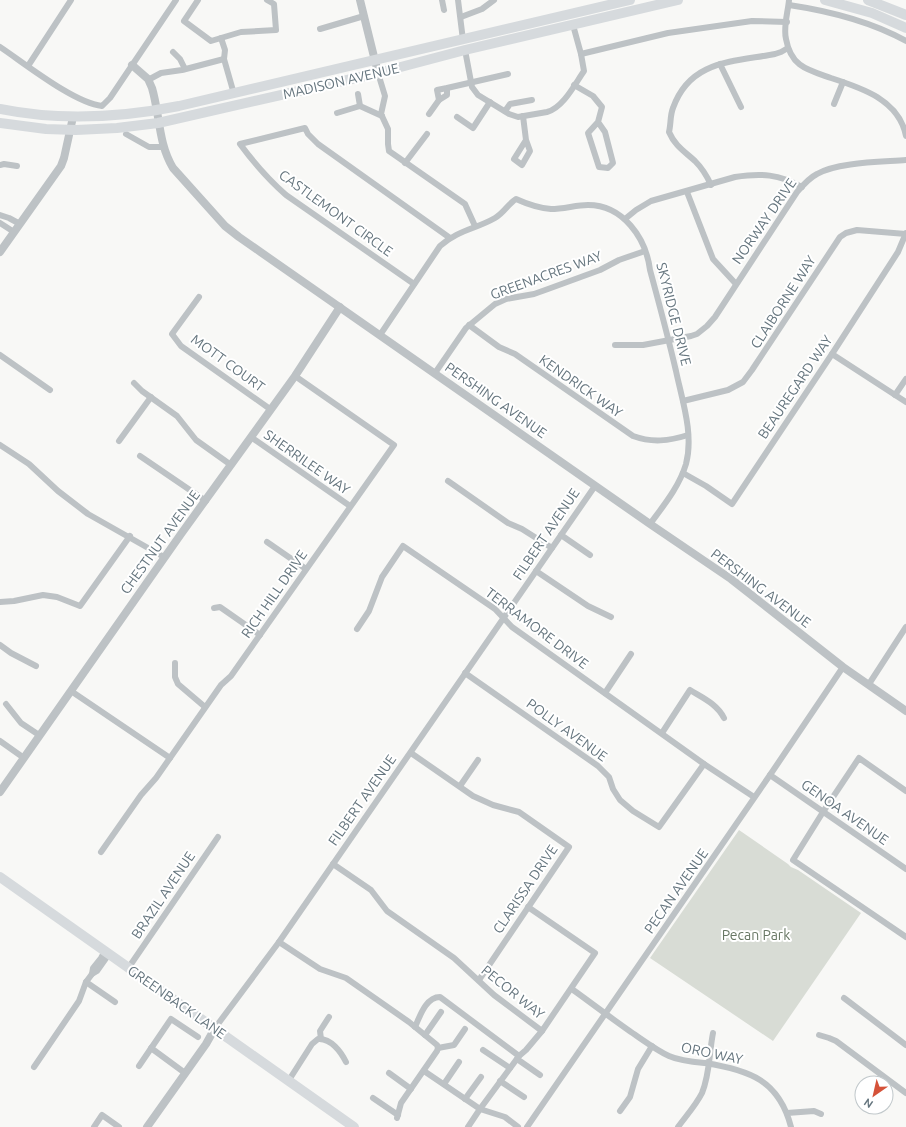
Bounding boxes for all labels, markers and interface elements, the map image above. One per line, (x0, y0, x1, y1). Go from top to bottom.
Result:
street label: MADISON AVENUE (281, 60, 401, 102)
street label: CASTLEMONT CIRCLE (276, 166, 396, 260)
street label: NORWAY DRIVE (729, 175, 800, 267)
street label: GREENACRES WAY (488, 247, 604, 303)
street label: CLAIBORNE WAY (747, 253, 819, 351)
street label: SKYRIDGE DRIVE (653, 261, 695, 367)
street label: MOTT COURT (188, 331, 268, 395)
street label: BEAUREGARD WAY (754, 332, 836, 442)
street label: KENDRICK WAY (536, 351, 626, 421)
street label: PERSHING AVENUE (442, 359, 550, 441)
street label: SHERRILEE WAY (261, 426, 353, 498)
street label: FILBERT AVENUE (509, 485, 583, 583)
street label: CHESTNUT AVENUE (117, 487, 203, 597)
street label: PERSHING AVENUE (708, 545, 814, 631)
street label: RICH HILL DRIVE (238, 547, 310, 641)
street label: TERRAMORE DRIVE (483, 584, 592, 672)
street label: POLLY AVENUE (524, 695, 611, 765)
street label: FILBERT AVENUE (325, 751, 399, 848)
street label: GENOA AVENUE (798, 776, 892, 848)
street label: CLARISSA DRIVE (489, 842, 561, 936)
street label: PECAN AVENUE (641, 845, 711, 936)
street label: BRAZIL AVENUE (128, 848, 198, 942)
park label: Pecan Park (722, 927, 790, 943)
street label: GREENBACK LANE (125, 962, 229, 1042)
street label: PECOR WAY (478, 962, 548, 1022)
street label: ORO WAY (680, 1039, 744, 1067)
north arrow (854, 1075, 894, 1115)
text: N (862, 1096, 875, 1111)

